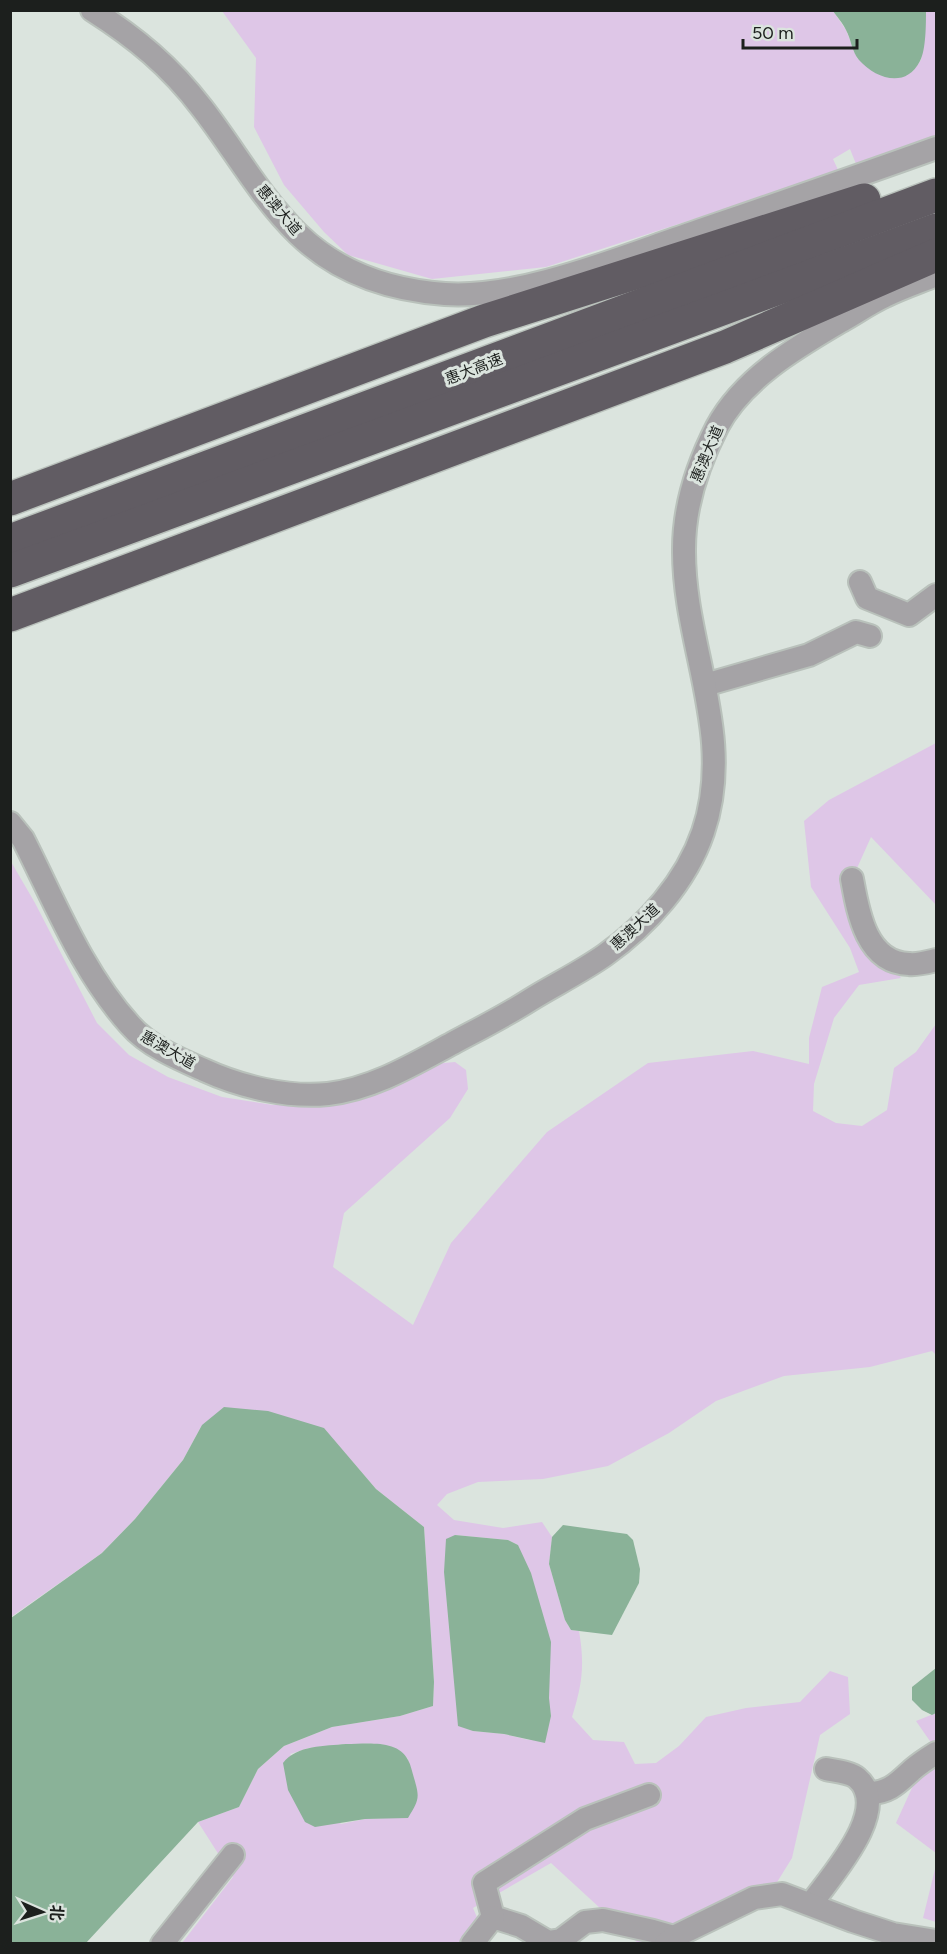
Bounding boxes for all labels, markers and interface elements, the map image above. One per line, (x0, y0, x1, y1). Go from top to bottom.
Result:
scale bar (743, 12, 857, 50)
text: 50 m (752, 22, 794, 44)
street label: 惠澳大道 (253, 181, 305, 239)
street label: 惠大高速 (443, 350, 505, 388)
street label: 惠澳大道 (687, 423, 727, 485)
street label: 惠澳大道 (607, 900, 663, 954)
street label: 惠澳大道 (138, 1027, 198, 1073)
north arrow (12, 1882, 72, 1942)
text: 北 (47, 1904, 66, 1921)

